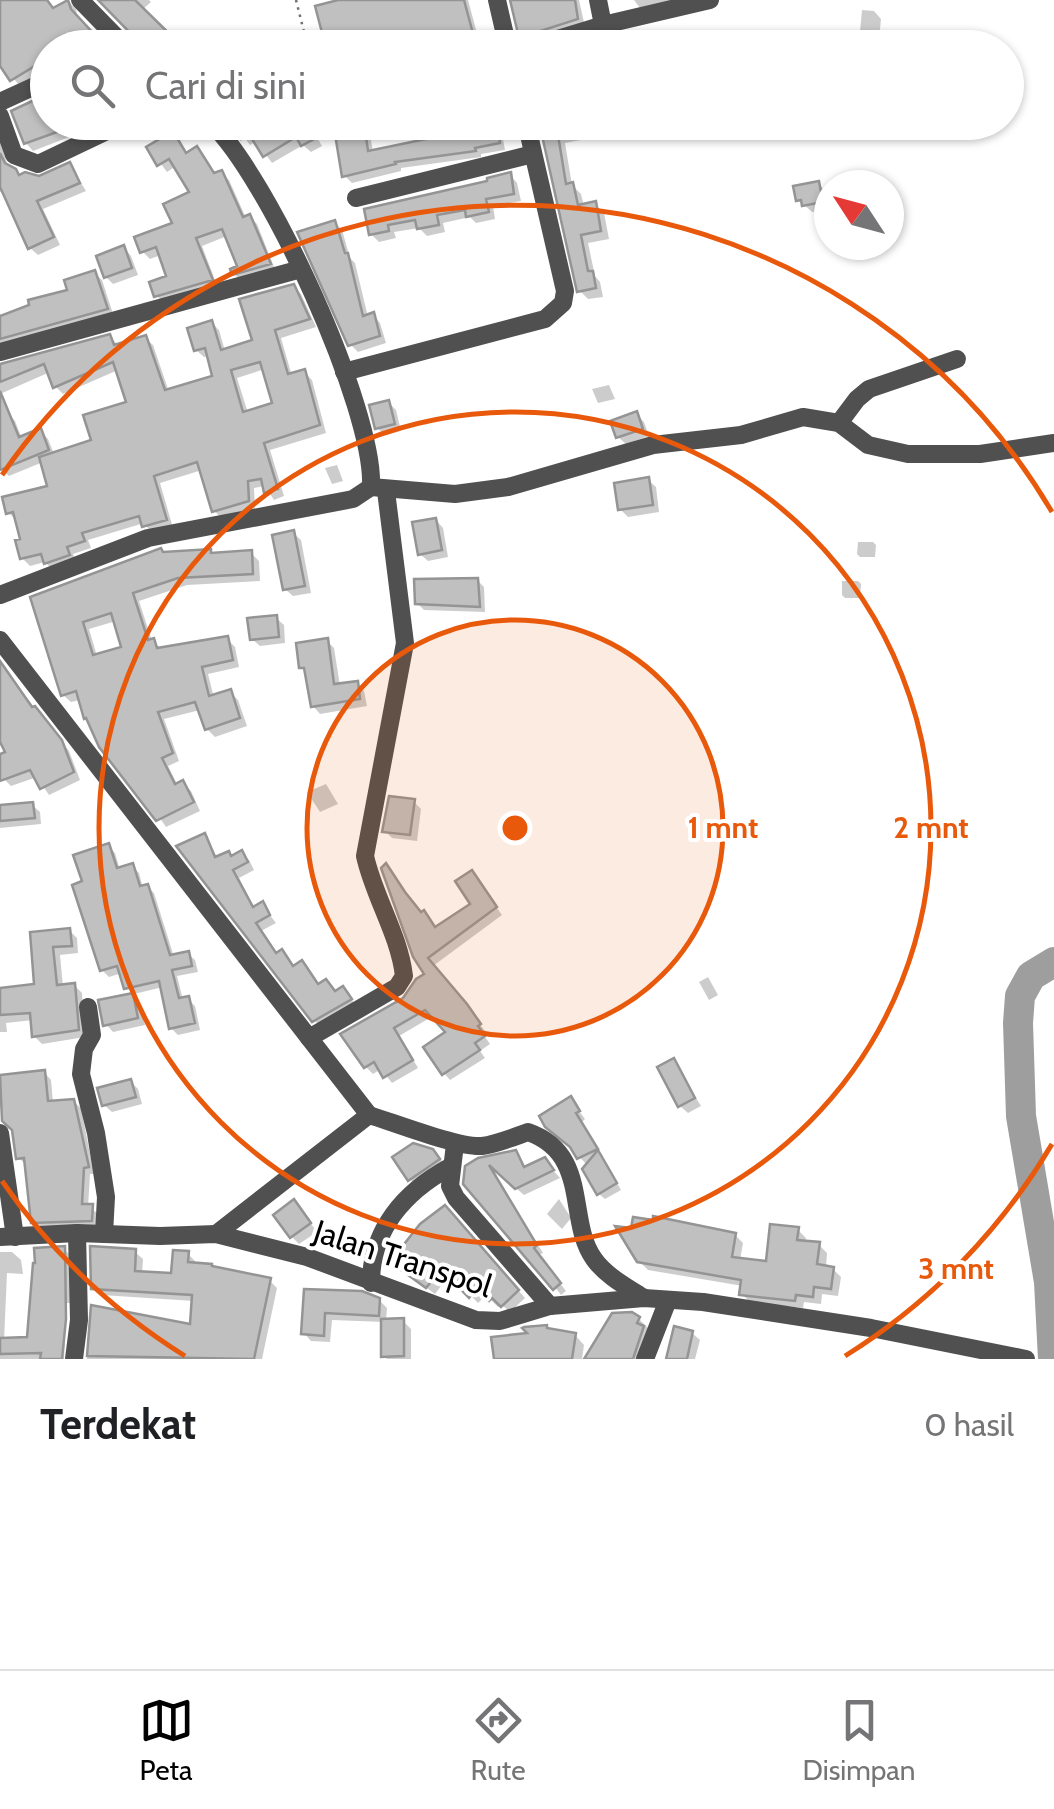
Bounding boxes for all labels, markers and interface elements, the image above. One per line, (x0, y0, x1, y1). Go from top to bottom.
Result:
search box (30, 30, 1024, 140)
icon: search (65, 58, 120, 113)
text: Cari di sini (145, 62, 306, 109)
north arrow (814, 170, 904, 260)
text: 1 mnt (688, 809, 758, 846)
text: 2 mnt (893, 809, 969, 846)
centre of rings (497, 810, 533, 846)
street label: Jalan Transpol (308, 1211, 497, 1305)
text: 3 mnt (918, 1250, 994, 1287)
text: Terdekat (40, 1398, 196, 1450)
text: 0 hasil (924, 1405, 1014, 1444)
tab: Peta (139, 1693, 194, 1787)
tab: Rute (471, 1693, 526, 1787)
tab: Disimpan (803, 1693, 915, 1787)

